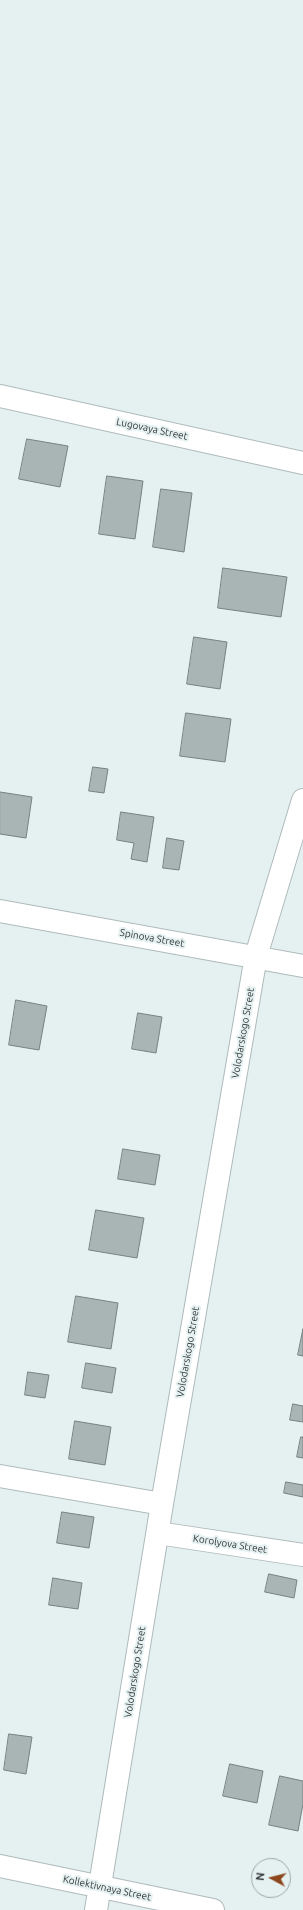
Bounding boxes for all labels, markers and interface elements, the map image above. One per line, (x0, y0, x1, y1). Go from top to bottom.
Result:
street label: Lugovaya Street (115, 416, 189, 442)
street label: Spinova Street (119, 926, 185, 950)
street label: Volodarskogo Street (229, 987, 257, 1079)
street label: Volodarskogo Street (174, 1306, 202, 1398)
street label: Korolyova Street (192, 1532, 268, 1556)
street label: Volodarskogo Street (122, 1626, 148, 1718)
north arrow (251, 1858, 291, 1898)
text: N (254, 1872, 267, 1881)
street label: Kollektivnaya Street (62, 1873, 152, 1903)

